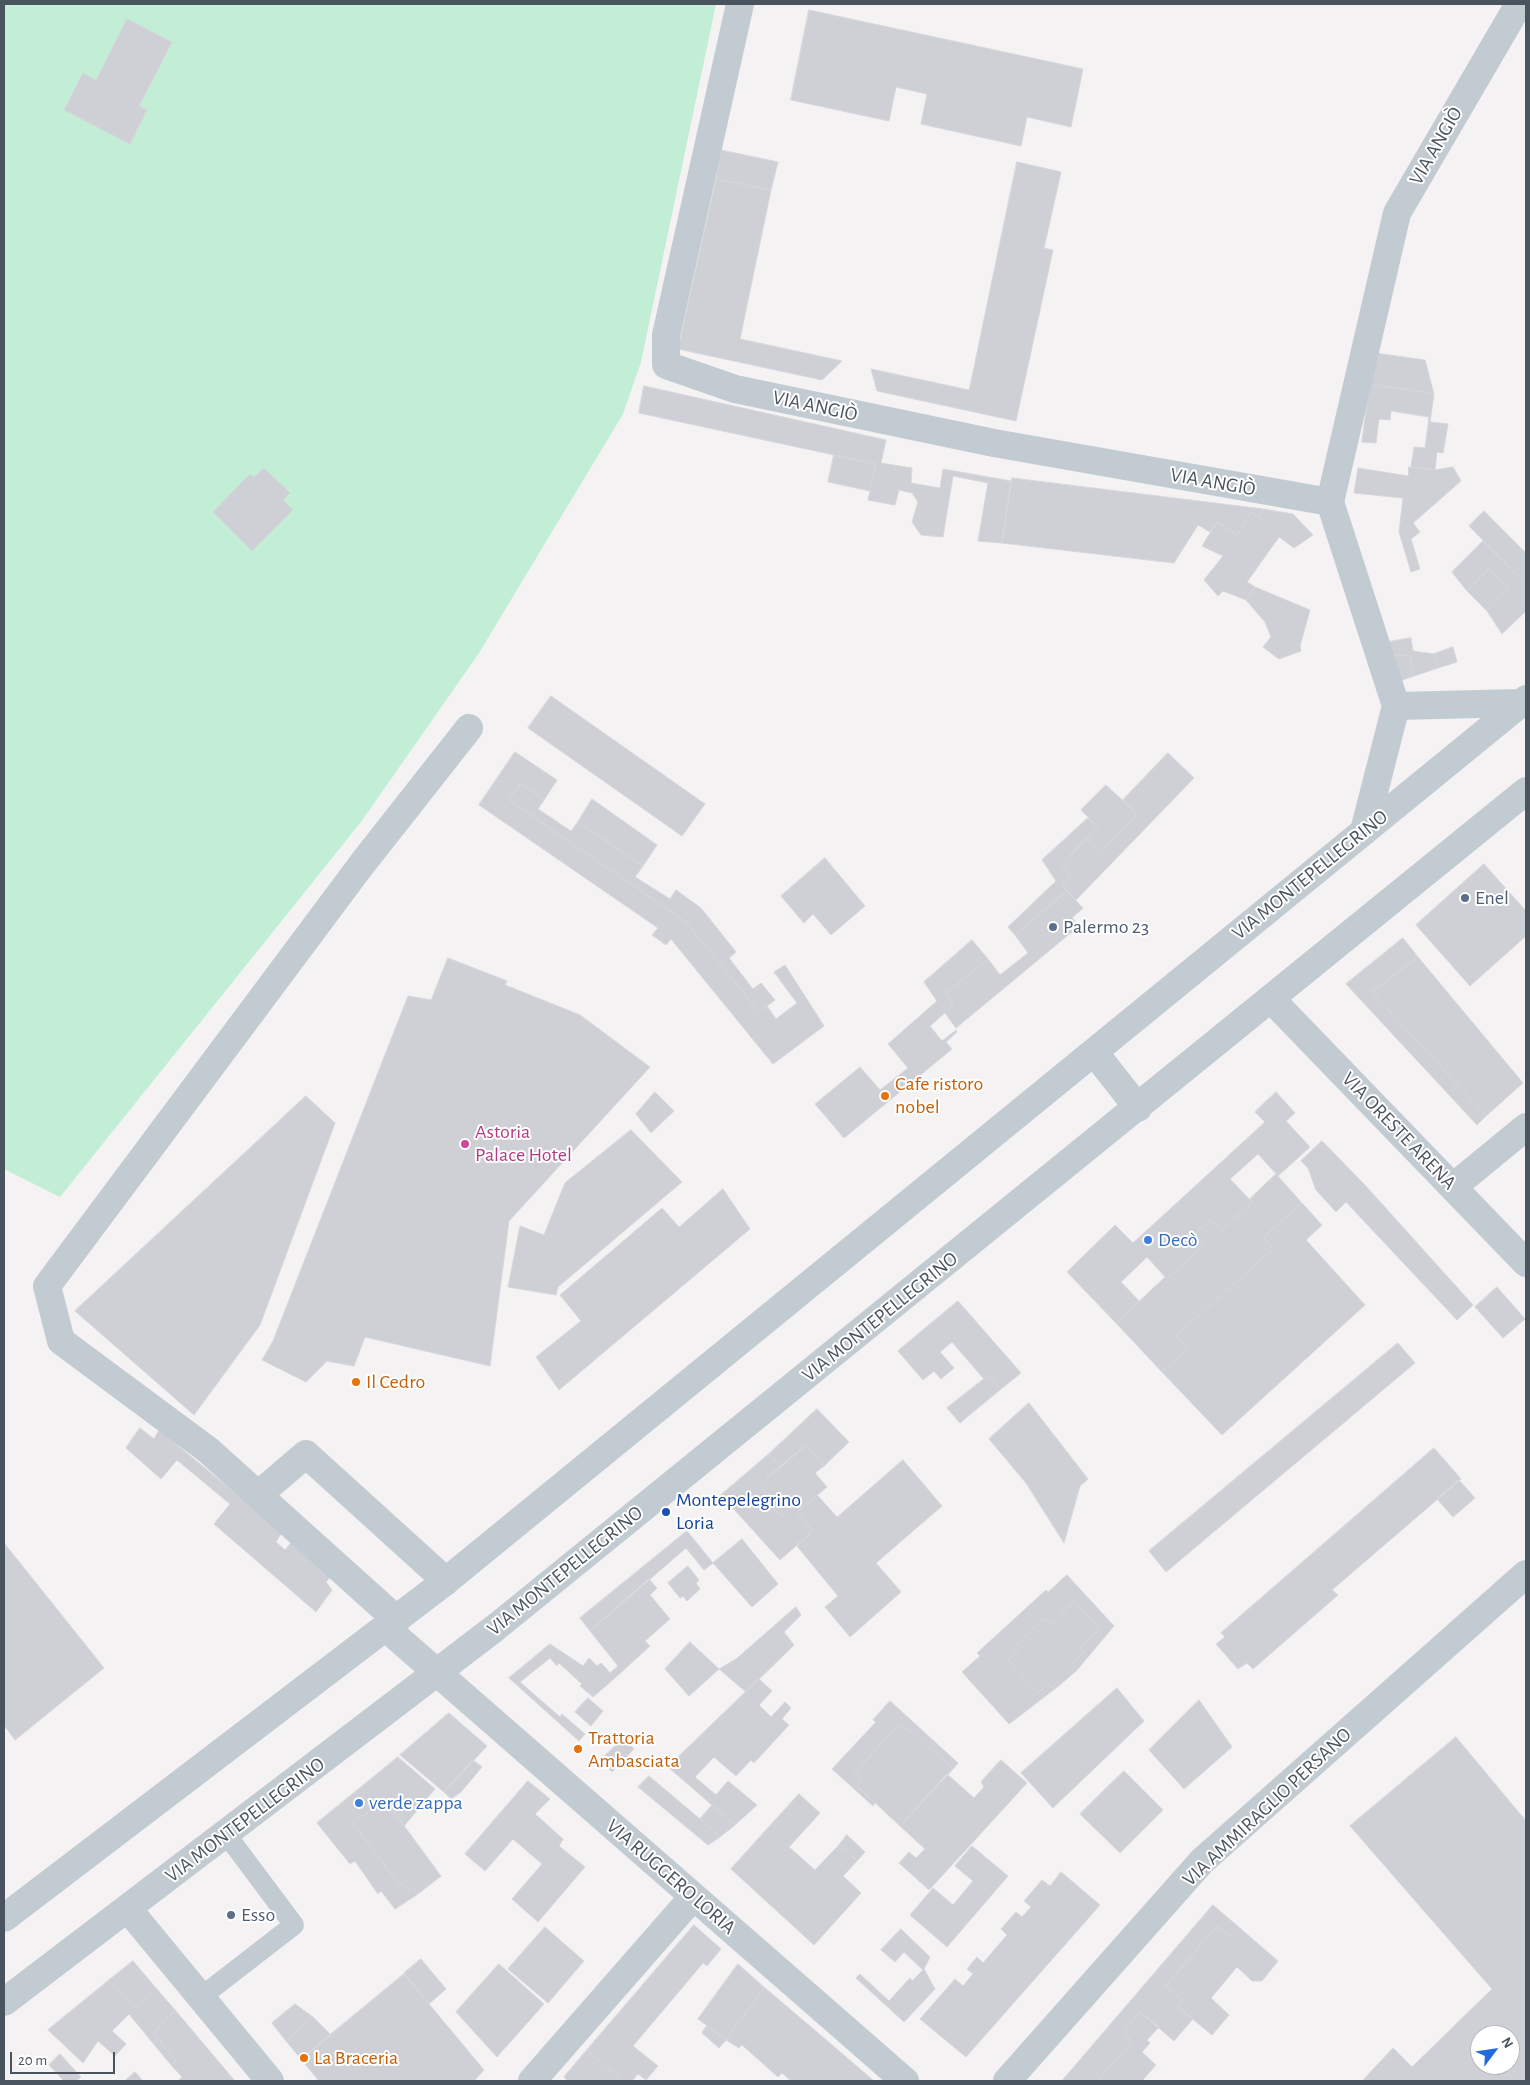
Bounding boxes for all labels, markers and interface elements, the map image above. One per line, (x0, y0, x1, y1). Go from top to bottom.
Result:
street label: VIA ANGIÒ (1404, 103, 1468, 189)
street label: VIA ANGIÒ (770, 385, 860, 427)
street label: VIA ANGIÒ (1169, 463, 1257, 501)
street label: VIA MONTEPELLEGRINO (1227, 805, 1393, 945)
place label: Enel (1475, 886, 1509, 910)
marker: Enel (1459, 892, 1471, 904)
place label: Palermo 23 (1063, 915, 1149, 939)
marker: Palermo 23 (1047, 921, 1059, 933)
street label: VIA ORESTE ARENA (1337, 1067, 1461, 1195)
place label: Cafe ristoro nobel (895, 1072, 983, 1119)
marker: Cafe ristoro nobel (879, 1090, 891, 1102)
place label: Astoria Palace Hotel (475, 1120, 572, 1167)
marker: Astoria Palace Hotel (459, 1138, 471, 1150)
place label: Decò (1158, 1228, 1198, 1252)
marker: Decò (1142, 1234, 1154, 1246)
street label: VIA MONTEPELLEGRINO (797, 1247, 963, 1387)
place label: Il Cedro (366, 1370, 425, 1394)
marker: Il Cedro (350, 1376, 362, 1388)
place label: Montepelegrino Loria (676, 1488, 801, 1535)
street label: VIA MONTEPELLEGRINO (482, 1501, 648, 1641)
marker: Montepelegrino Loria (660, 1506, 672, 1518)
street label: VIA AMMIRAGLIO PERSANO (1178, 1723, 1356, 1891)
place label: Trattoria Ambasciata (588, 1726, 680, 1773)
marker: Trattoria Ambasciata (572, 1743, 584, 1755)
street label: VIA MONTEPELLEGRINO (161, 1752, 329, 1888)
place label: verde zappa (369, 1791, 463, 1815)
marker: verde zappa (353, 1797, 365, 1809)
street label: VIA RUGGERO LORIA (601, 1814, 741, 1940)
place label: Esso (241, 1903, 275, 1927)
marker: Esso (225, 1909, 237, 1921)
north arrow (1470, 2025, 1520, 2075)
text: N (1498, 2035, 1516, 2051)
scale bar (12, 2042, 118, 2074)
place label: La Braceria (314, 2046, 398, 2070)
marker: La Braceria (298, 2052, 310, 2064)
text: 20 m (18, 2053, 47, 2068)

